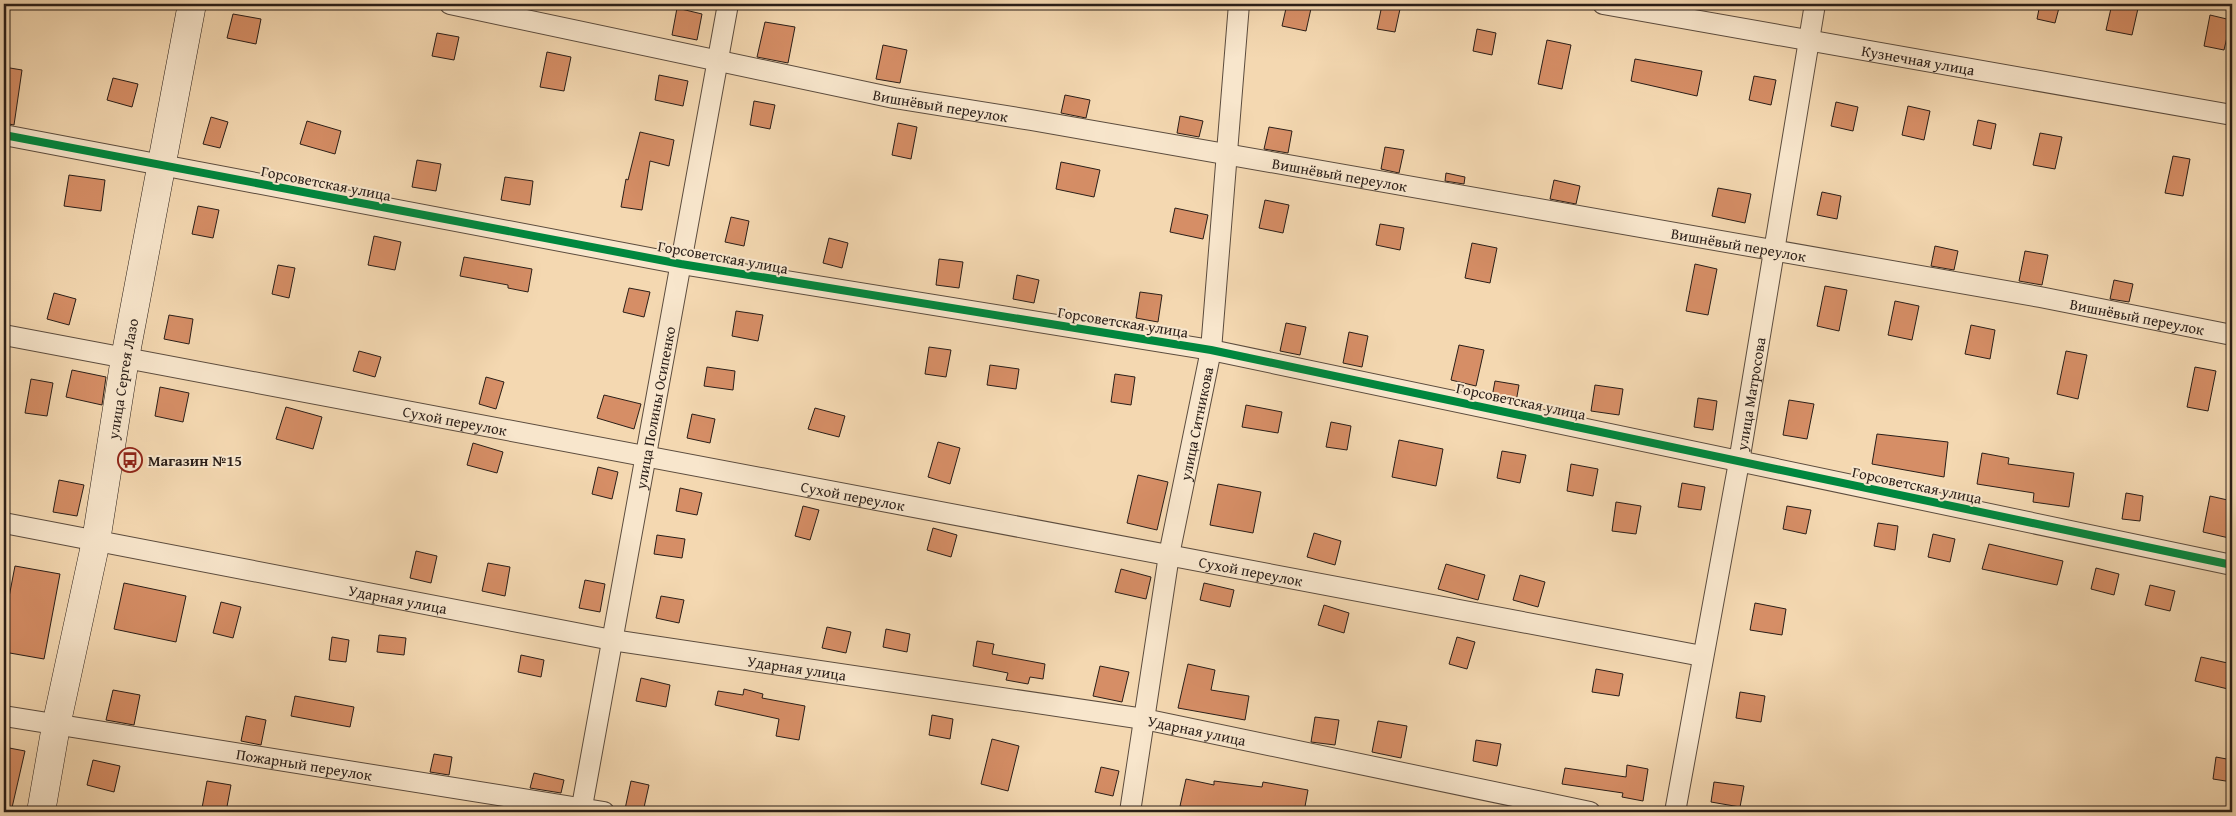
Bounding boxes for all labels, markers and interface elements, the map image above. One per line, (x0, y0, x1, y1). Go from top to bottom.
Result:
street label: Кузнечная улица (1860, 39, 1977, 80)
street label: Вишнёвый переулок (871, 83, 1010, 127)
street label: Вишнёвый переулок (1271, 152, 1409, 196)
street label: Горсоветская улица (259, 160, 394, 206)
street label: Вишнёвый переулок (1669, 222, 1808, 266)
street label: Горсоветская улица (656, 235, 791, 279)
street label: Вишнёвый переулок (2068, 293, 2206, 340)
street label: Горсоветская улица (1056, 301, 1191, 343)
street label: улица Сергея Лазо (102, 316, 143, 442)
street label: улица Полины Осипенко (629, 324, 680, 492)
street label: улица Матросова (1730, 335, 1770, 453)
street label: улица Ситникова (1174, 364, 1218, 483)
street label: Горсоветская улица (1454, 377, 1589, 425)
street label: Сухой переулок (401, 400, 509, 440)
bus stop icon: Магазин №15 (117, 447, 143, 473)
place label: Магазин №15 (148, 450, 242, 471)
street label: Горсоветская улица (1850, 461, 1985, 509)
street label: Сухой переулок (799, 475, 907, 516)
street label: Сухой переулок (1197, 551, 1305, 591)
street label: Ударная улица (347, 579, 450, 619)
street label: Ударная улица (746, 650, 849, 685)
street label: Ударная улица (1146, 710, 1249, 751)
street label: Пожарный переулок (235, 743, 374, 785)

